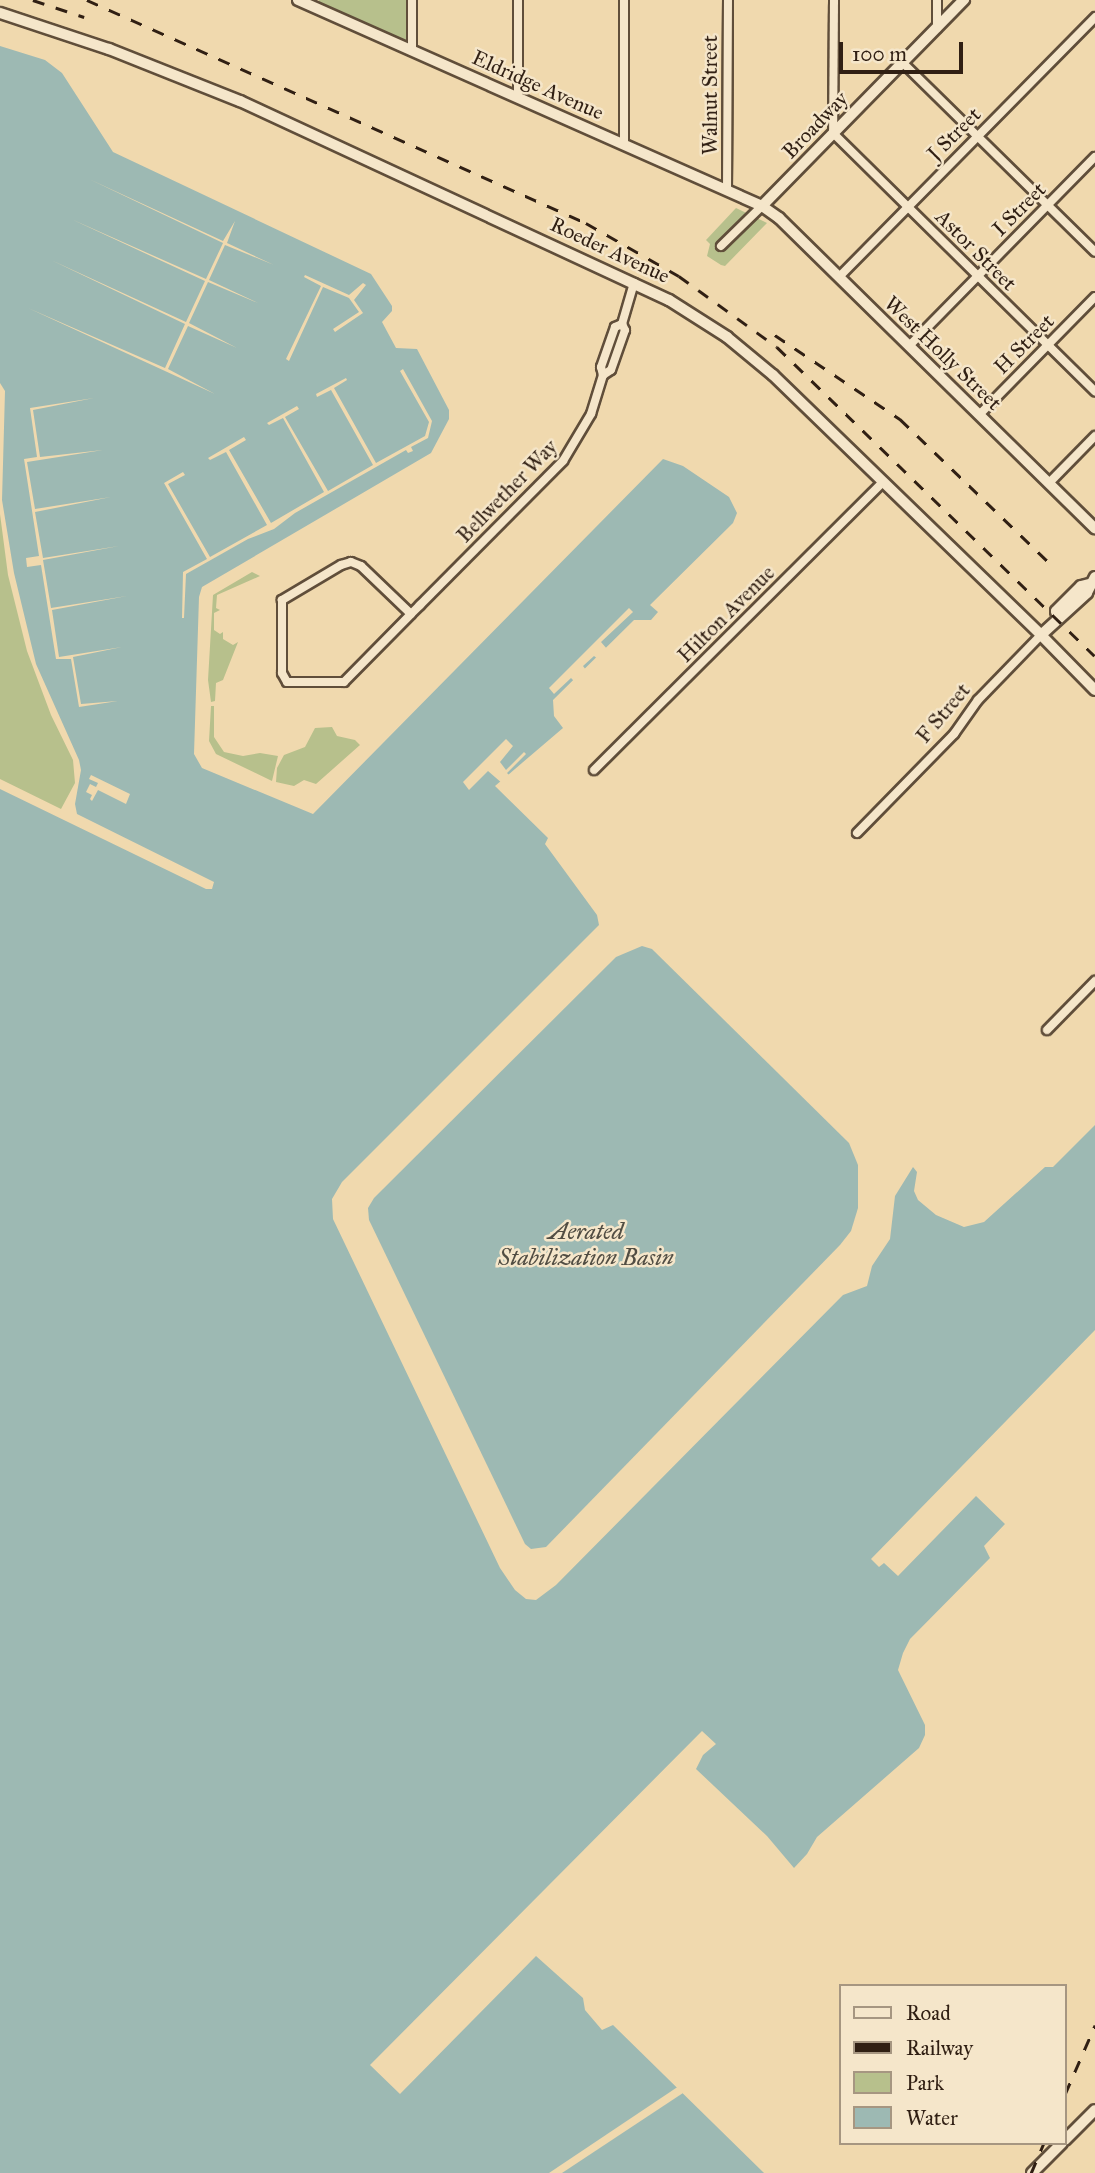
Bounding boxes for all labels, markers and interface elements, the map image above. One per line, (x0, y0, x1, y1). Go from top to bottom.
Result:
scale bar (843, 28, 967, 72)
street label: Walnut Street (697, 35, 723, 155)
text: 100 m (852, 41, 907, 67)
street label: Eldridge Avenue (468, 45, 608, 125)
street label: Broadway (777, 86, 853, 164)
street label: J Street (922, 102, 986, 166)
street label: I Street (987, 177, 1051, 241)
street label: Astor Street (930, 204, 1022, 296)
street label: Roeder Avenue (546, 211, 674, 289)
street label: West Holly Street (879, 291, 1007, 415)
street label: H Street (989, 309, 1059, 379)
street label: Bellwether Way (452, 434, 562, 548)
street label: Hilton Avenue (672, 560, 780, 668)
street label: F Street (911, 678, 975, 748)
water label: Aerated Stabilization Basin (498, 1217, 674, 1271)
legend (839, 1984, 1067, 2145)
text: Road (906, 2000, 951, 2026)
text: Railway (906, 2035, 973, 2061)
text: Park (906, 2070, 944, 2096)
text: Water (906, 2105, 958, 2131)

